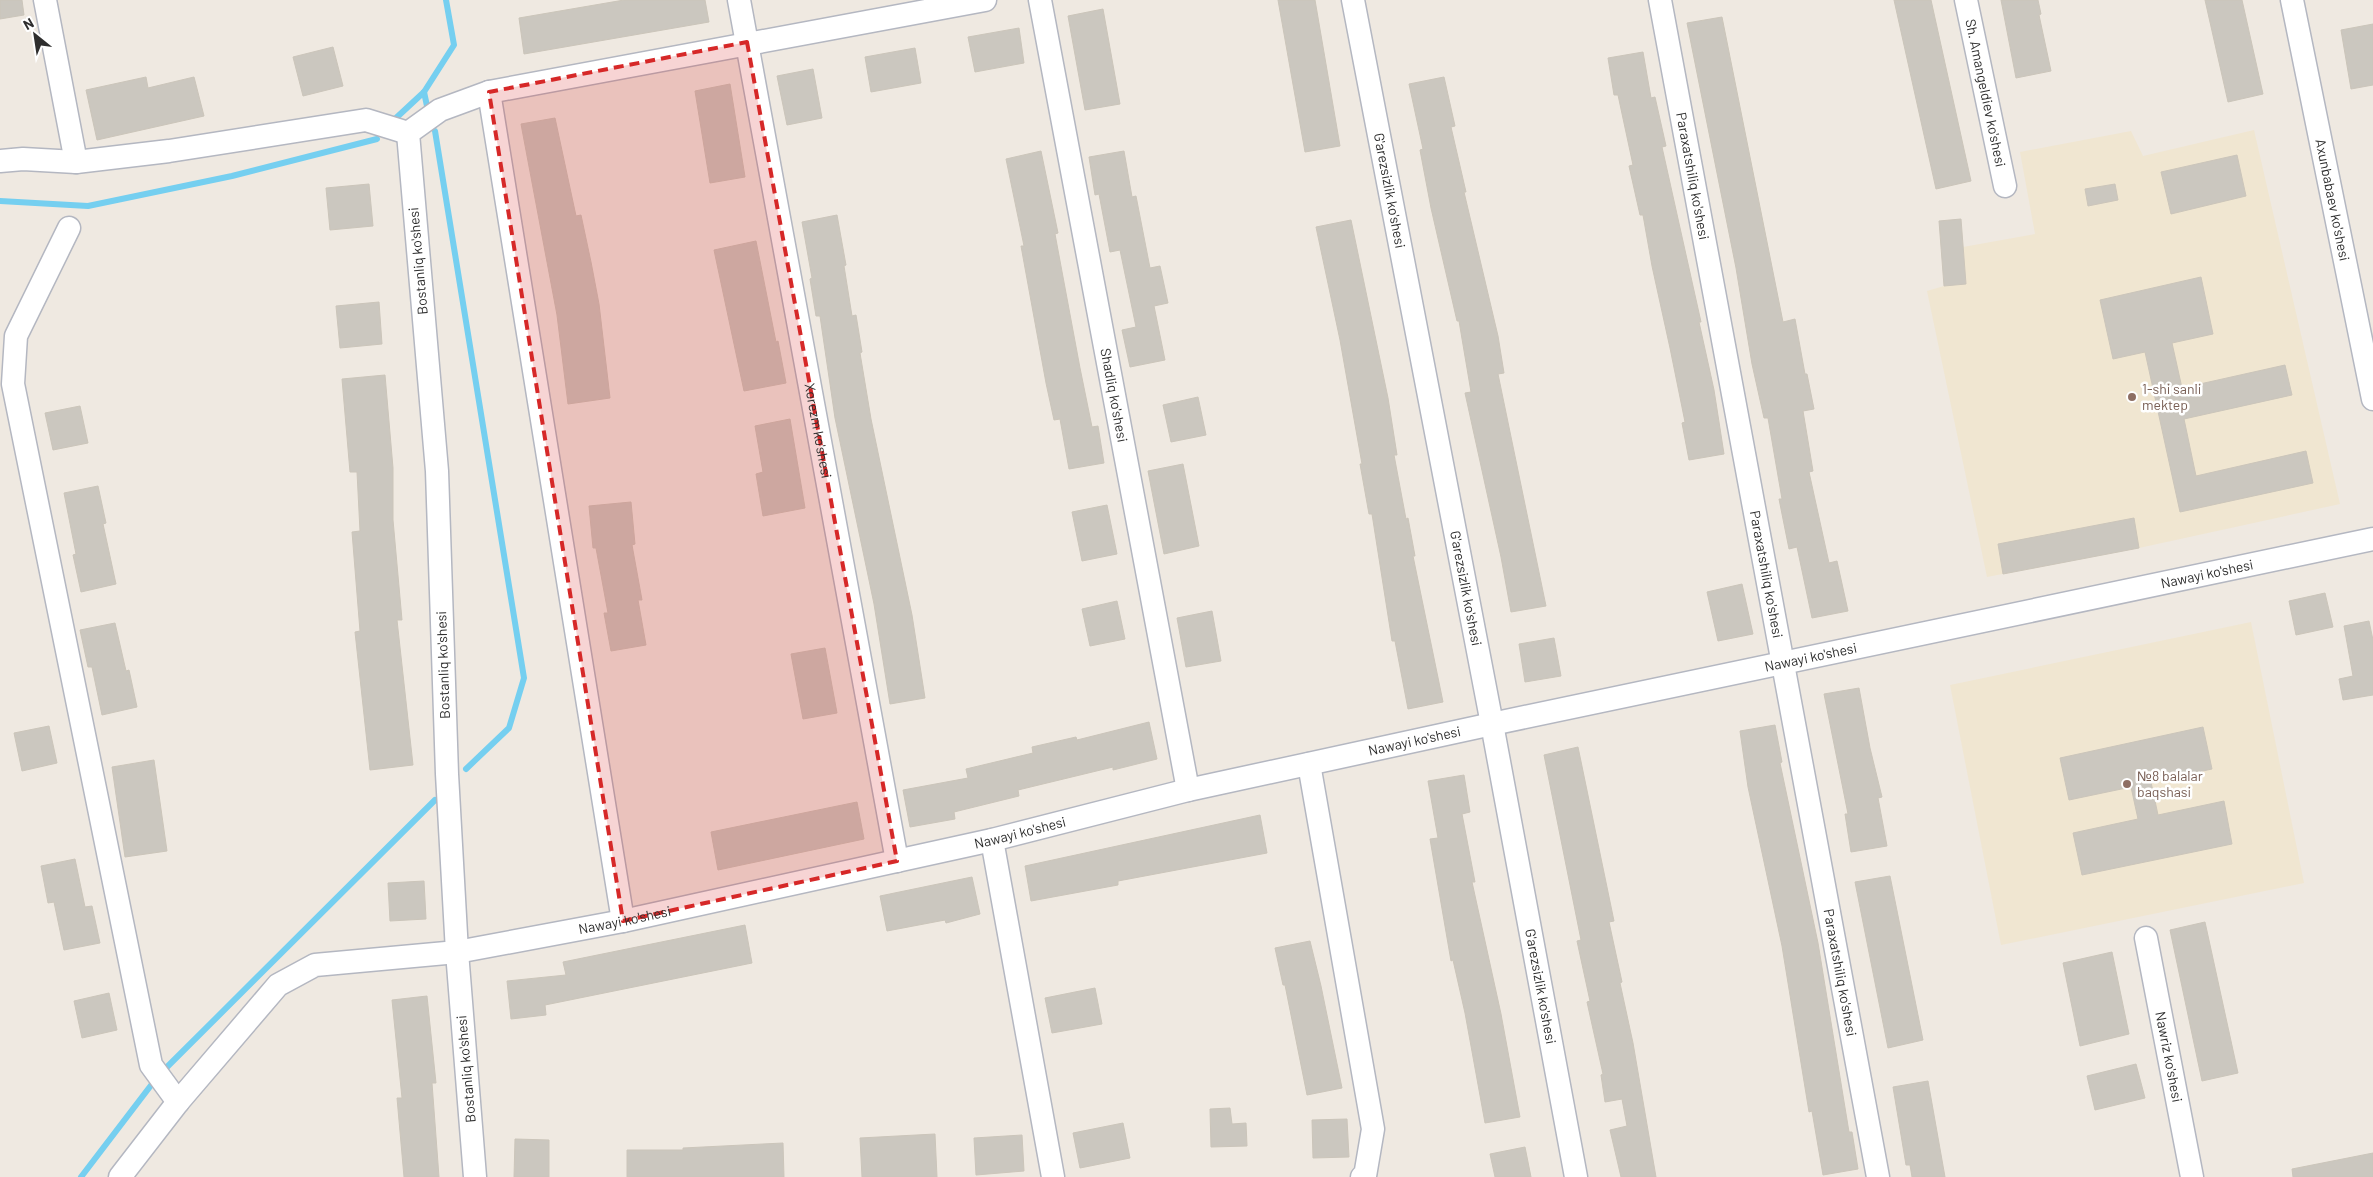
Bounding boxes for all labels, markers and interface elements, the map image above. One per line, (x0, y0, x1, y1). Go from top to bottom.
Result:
north arrow (10, 10, 60, 60)
text: N (20, 14, 37, 33)
street label: Sh. Amangeldiev ko'shesi (1962, 17, 2010, 168)
street label: Paraxatshiliq ko'shesi (1673, 111, 1713, 241)
street label: G'arezsizlik ko'shesi (1371, 131, 1409, 249)
street label: Axunbabaev ko'shesi (2312, 137, 2354, 262)
street label: Bostanliq ko'shesi (404, 207, 431, 315)
street label: Shadliq ko'shesi (1097, 347, 1132, 444)
place label: 1-shi sanli mektep (2142, 380, 2201, 413)
street label: Xorezm ko'shesi (801, 382, 836, 480)
marker: 1-shi sanli mektep (2126, 391, 2138, 403)
street label: Paraxatshiliq ko'shesi (1747, 509, 1787, 639)
street label: G'arezsizlik ko'shesi (1447, 529, 1486, 647)
street label: Nawayi ko'shesi (2159, 555, 2255, 591)
street label: Bostanliq ko'shesi (432, 611, 453, 719)
street label: Nawayi ko'shesi (1763, 639, 1858, 675)
street label: Nawayi ko'shesi (1367, 722, 1462, 759)
place label: №8 balalar baqshasi (2137, 767, 2203, 800)
marker: №8 balalar baqshasi (2121, 778, 2133, 790)
street label: Nawayi ko'shesi (972, 813, 1068, 852)
street label: Nawayi ko'shesi (577, 902, 672, 937)
street label: Paraxatshiliq ko'shesi (1820, 907, 1861, 1037)
street label: G'arezsizlik ko'shesi (1522, 927, 1560, 1045)
street label: Nawriz ko'shesi (2152, 1010, 2186, 1103)
street label: Bostanliq ko'shesi (452, 1015, 479, 1123)

